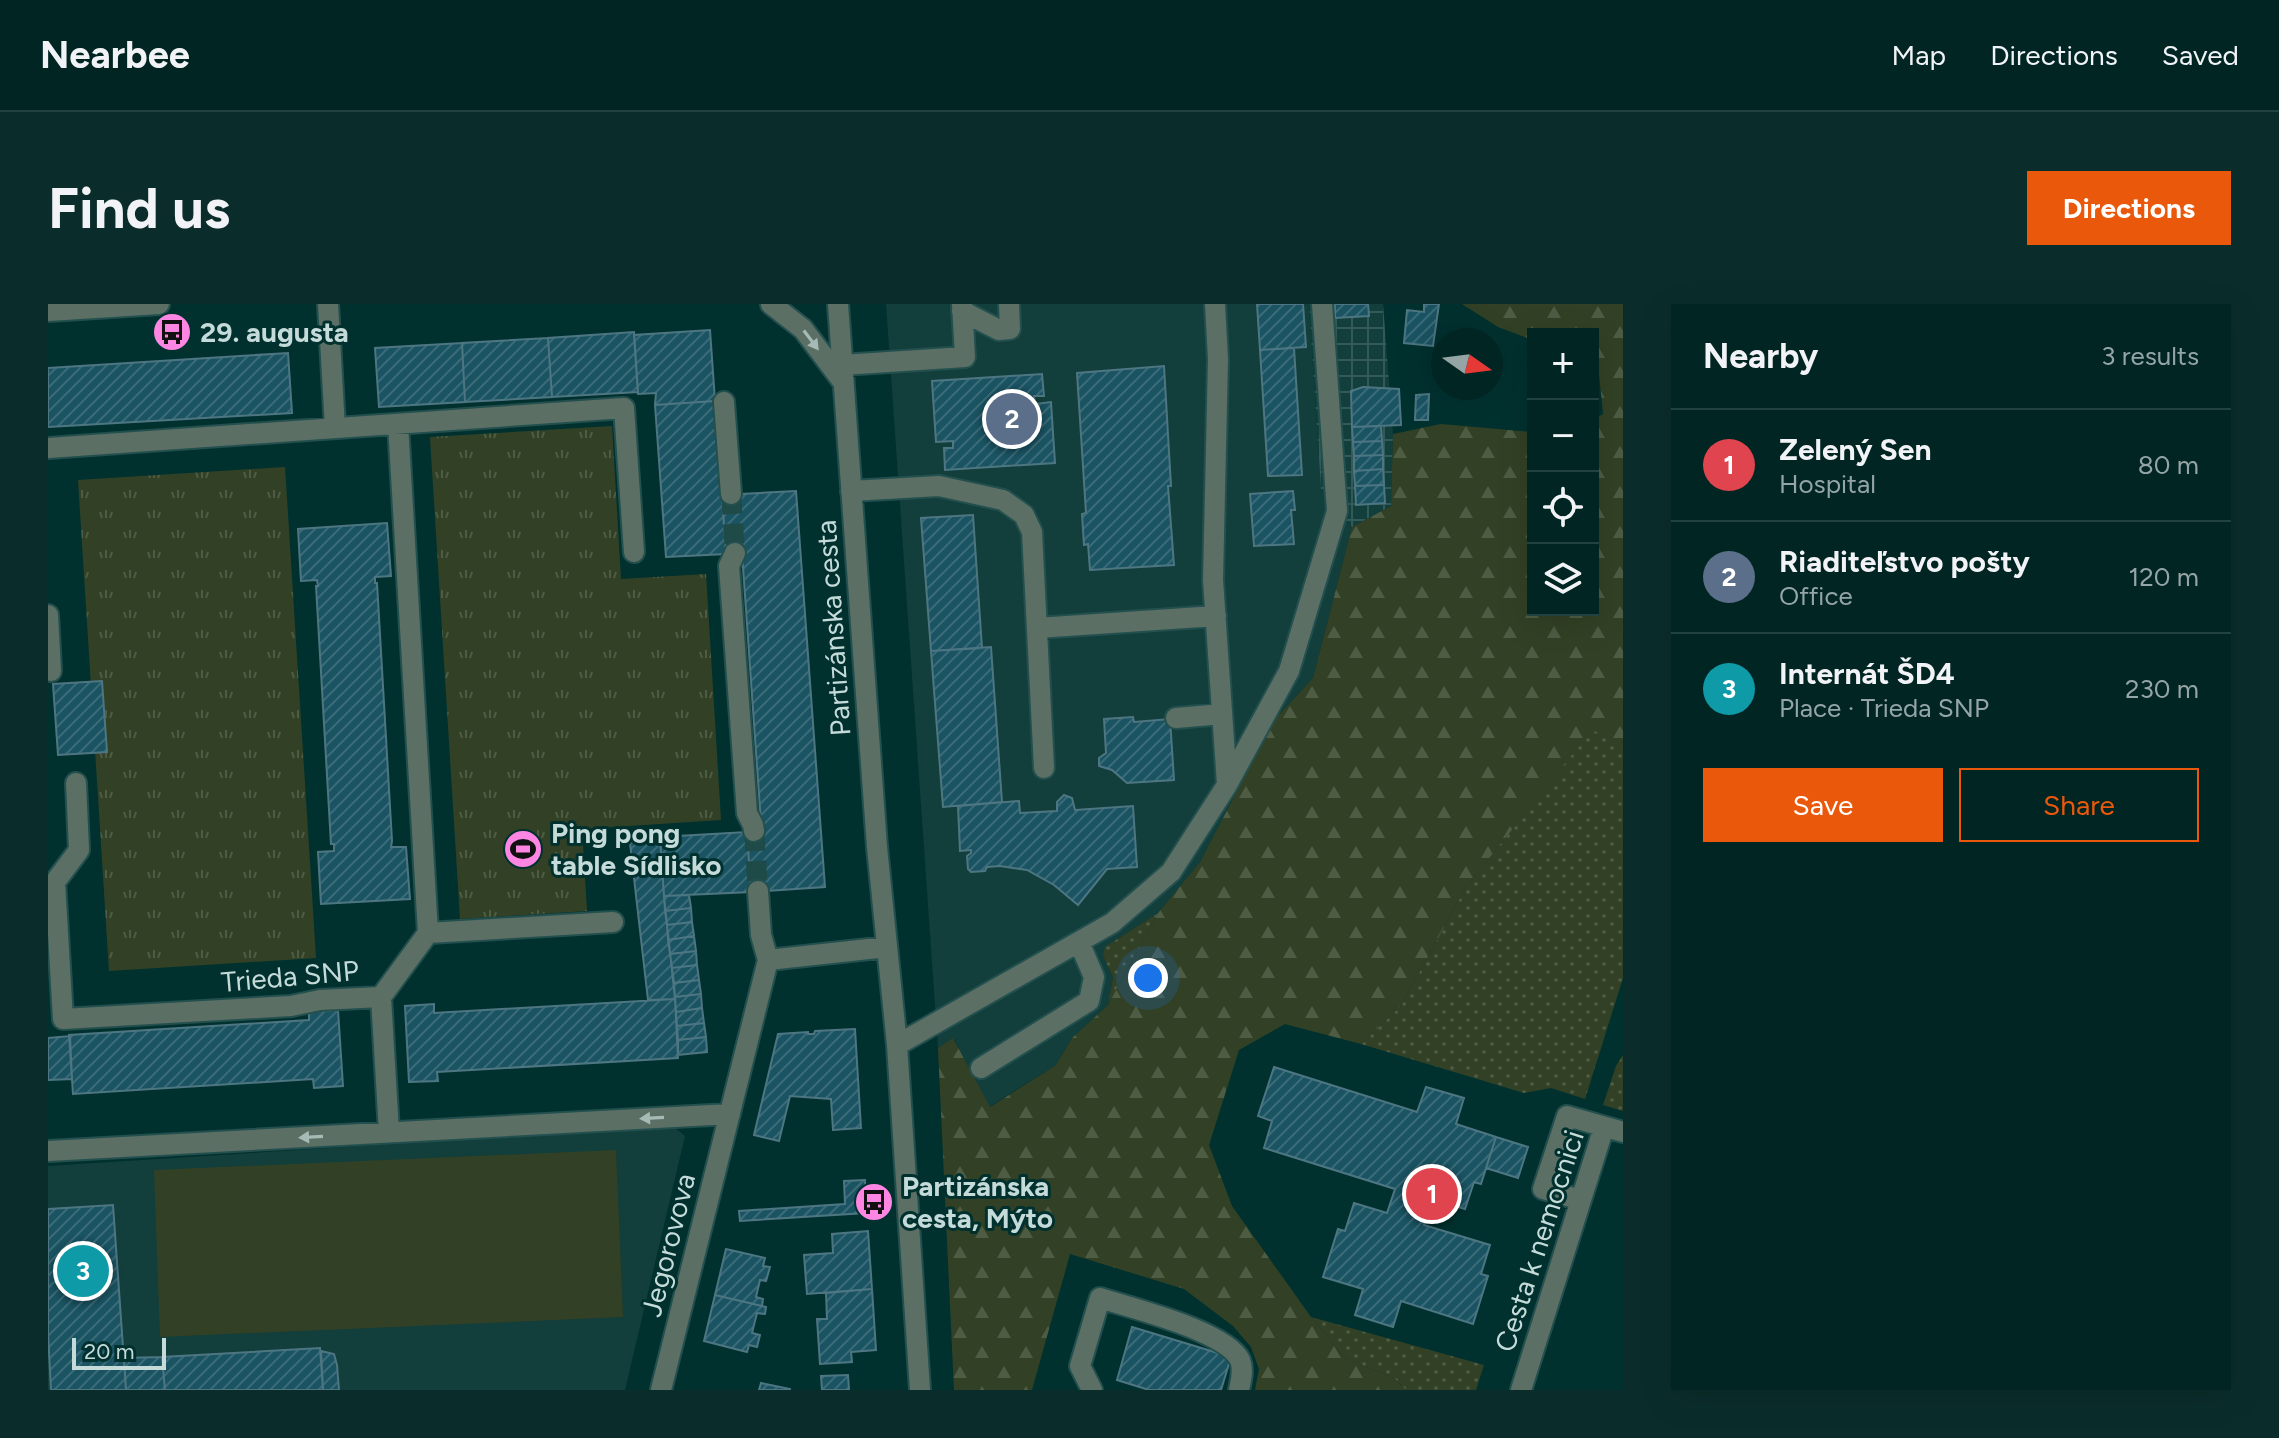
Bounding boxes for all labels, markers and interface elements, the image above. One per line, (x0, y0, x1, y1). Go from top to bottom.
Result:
text: Nearbee (40, 32, 190, 78)
text: Map (1892, 38, 1946, 72)
text: Directions (1990, 38, 2118, 72)
text: Saved (2162, 38, 2239, 72)
button: Directions (2027, 171, 2231, 245)
text: Find us (48, 175, 230, 242)
bus stop icon: 29. augusta (151, 311, 193, 353)
place label: 29. augusta (200, 315, 349, 349)
north arrow (1431, 328, 1503, 400)
map controls (1527, 328, 1599, 616)
button: + (1527, 328, 1599, 400)
one-way arrow (803, 329, 819, 350)
text: Nearby (1703, 336, 1818, 377)
text: 3 results (2101, 340, 2199, 372)
pin: 2 (986, 389, 1038, 449)
button: − (1527, 400, 1599, 472)
text: Zelený Sen (1779, 431, 1932, 468)
text: 1 (1724, 449, 1734, 481)
text: 80 m (2138, 449, 2199, 481)
text: Hospital (1779, 468, 1876, 500)
button: locate (1527, 472, 1599, 544)
street label: Partizánska cesta (809, 519, 857, 737)
text: Riaditeľstvo pošty (1779, 543, 2030, 580)
button: layers (1527, 544, 1599, 616)
text: 2 (1721, 561, 1737, 593)
text: 120 m (2129, 561, 2199, 593)
text: Office (1779, 580, 1853, 612)
text: Internát ŠD4 (1779, 655, 1955, 692)
text: 3 (1722, 673, 1736, 705)
text: 230 m (2125, 673, 2199, 705)
text: Place · Trieda SNP (1779, 692, 1989, 724)
button: Save (1703, 768, 1943, 842)
button: Share (1959, 768, 2199, 842)
place label: Ping pong table Sídlisko (551, 816, 722, 882)
sports icon: Ping pong table Sídlisko (502, 828, 544, 870)
street label: Trieda SNP (220, 953, 360, 999)
your location (1128, 958, 1168, 998)
one-way arrow (639, 1112, 664, 1125)
street label: Cesta k nemocnici (1487, 1126, 1591, 1356)
one-way arrow (298, 1130, 323, 1143)
pin: 1 (1406, 1164, 1458, 1224)
place label: Partizánska cesta, Mýto (902, 1169, 1053, 1235)
street label: Jegorovova (634, 1170, 702, 1320)
bus stop icon: Partizánska cesta, Mýto (853, 1181, 895, 1223)
pin: 3 (57, 1241, 109, 1301)
scale bar (72, 1334, 166, 1370)
text: 20 m (84, 1338, 135, 1365)

